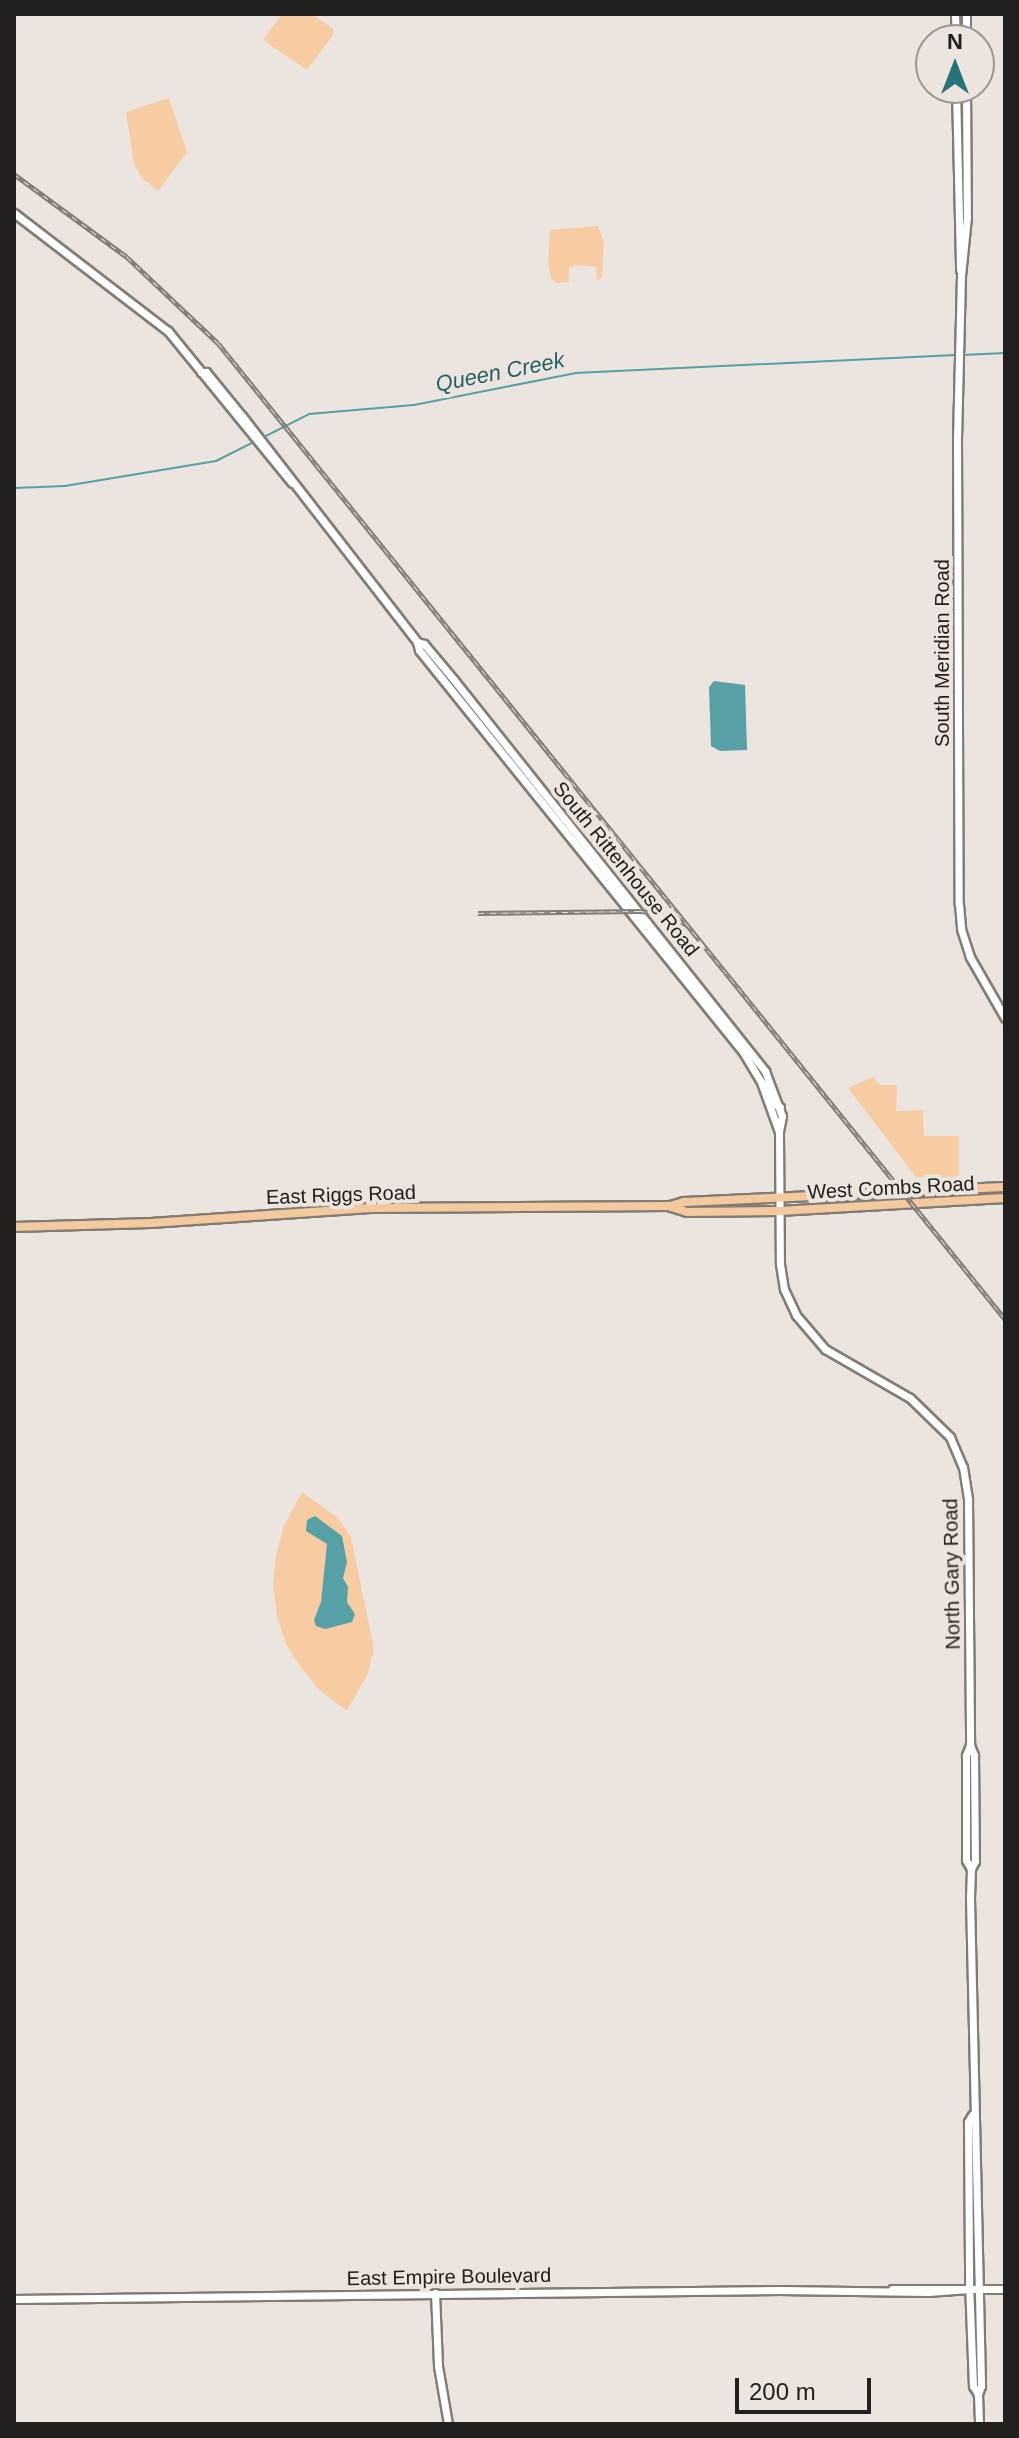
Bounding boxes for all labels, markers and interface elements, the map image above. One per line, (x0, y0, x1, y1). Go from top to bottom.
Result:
north arrow (915, 24, 995, 104)
text: N (947, 29, 963, 54)
water label: Queen Creek (433, 347, 567, 397)
street label: South Meridian Road (930, 559, 954, 747)
street label: South Rittenhouse Road (548, 777, 704, 961)
street label: West Combs Road (807, 1172, 975, 1204)
street label: East Riggs Road (266, 1180, 416, 1210)
street label: North Gary Road (939, 1498, 965, 1650)
street label: East Empire Boulevard (347, 2263, 551, 2291)
scale bar (739, 2362, 875, 2412)
text: 200 m (749, 2378, 816, 2405)

